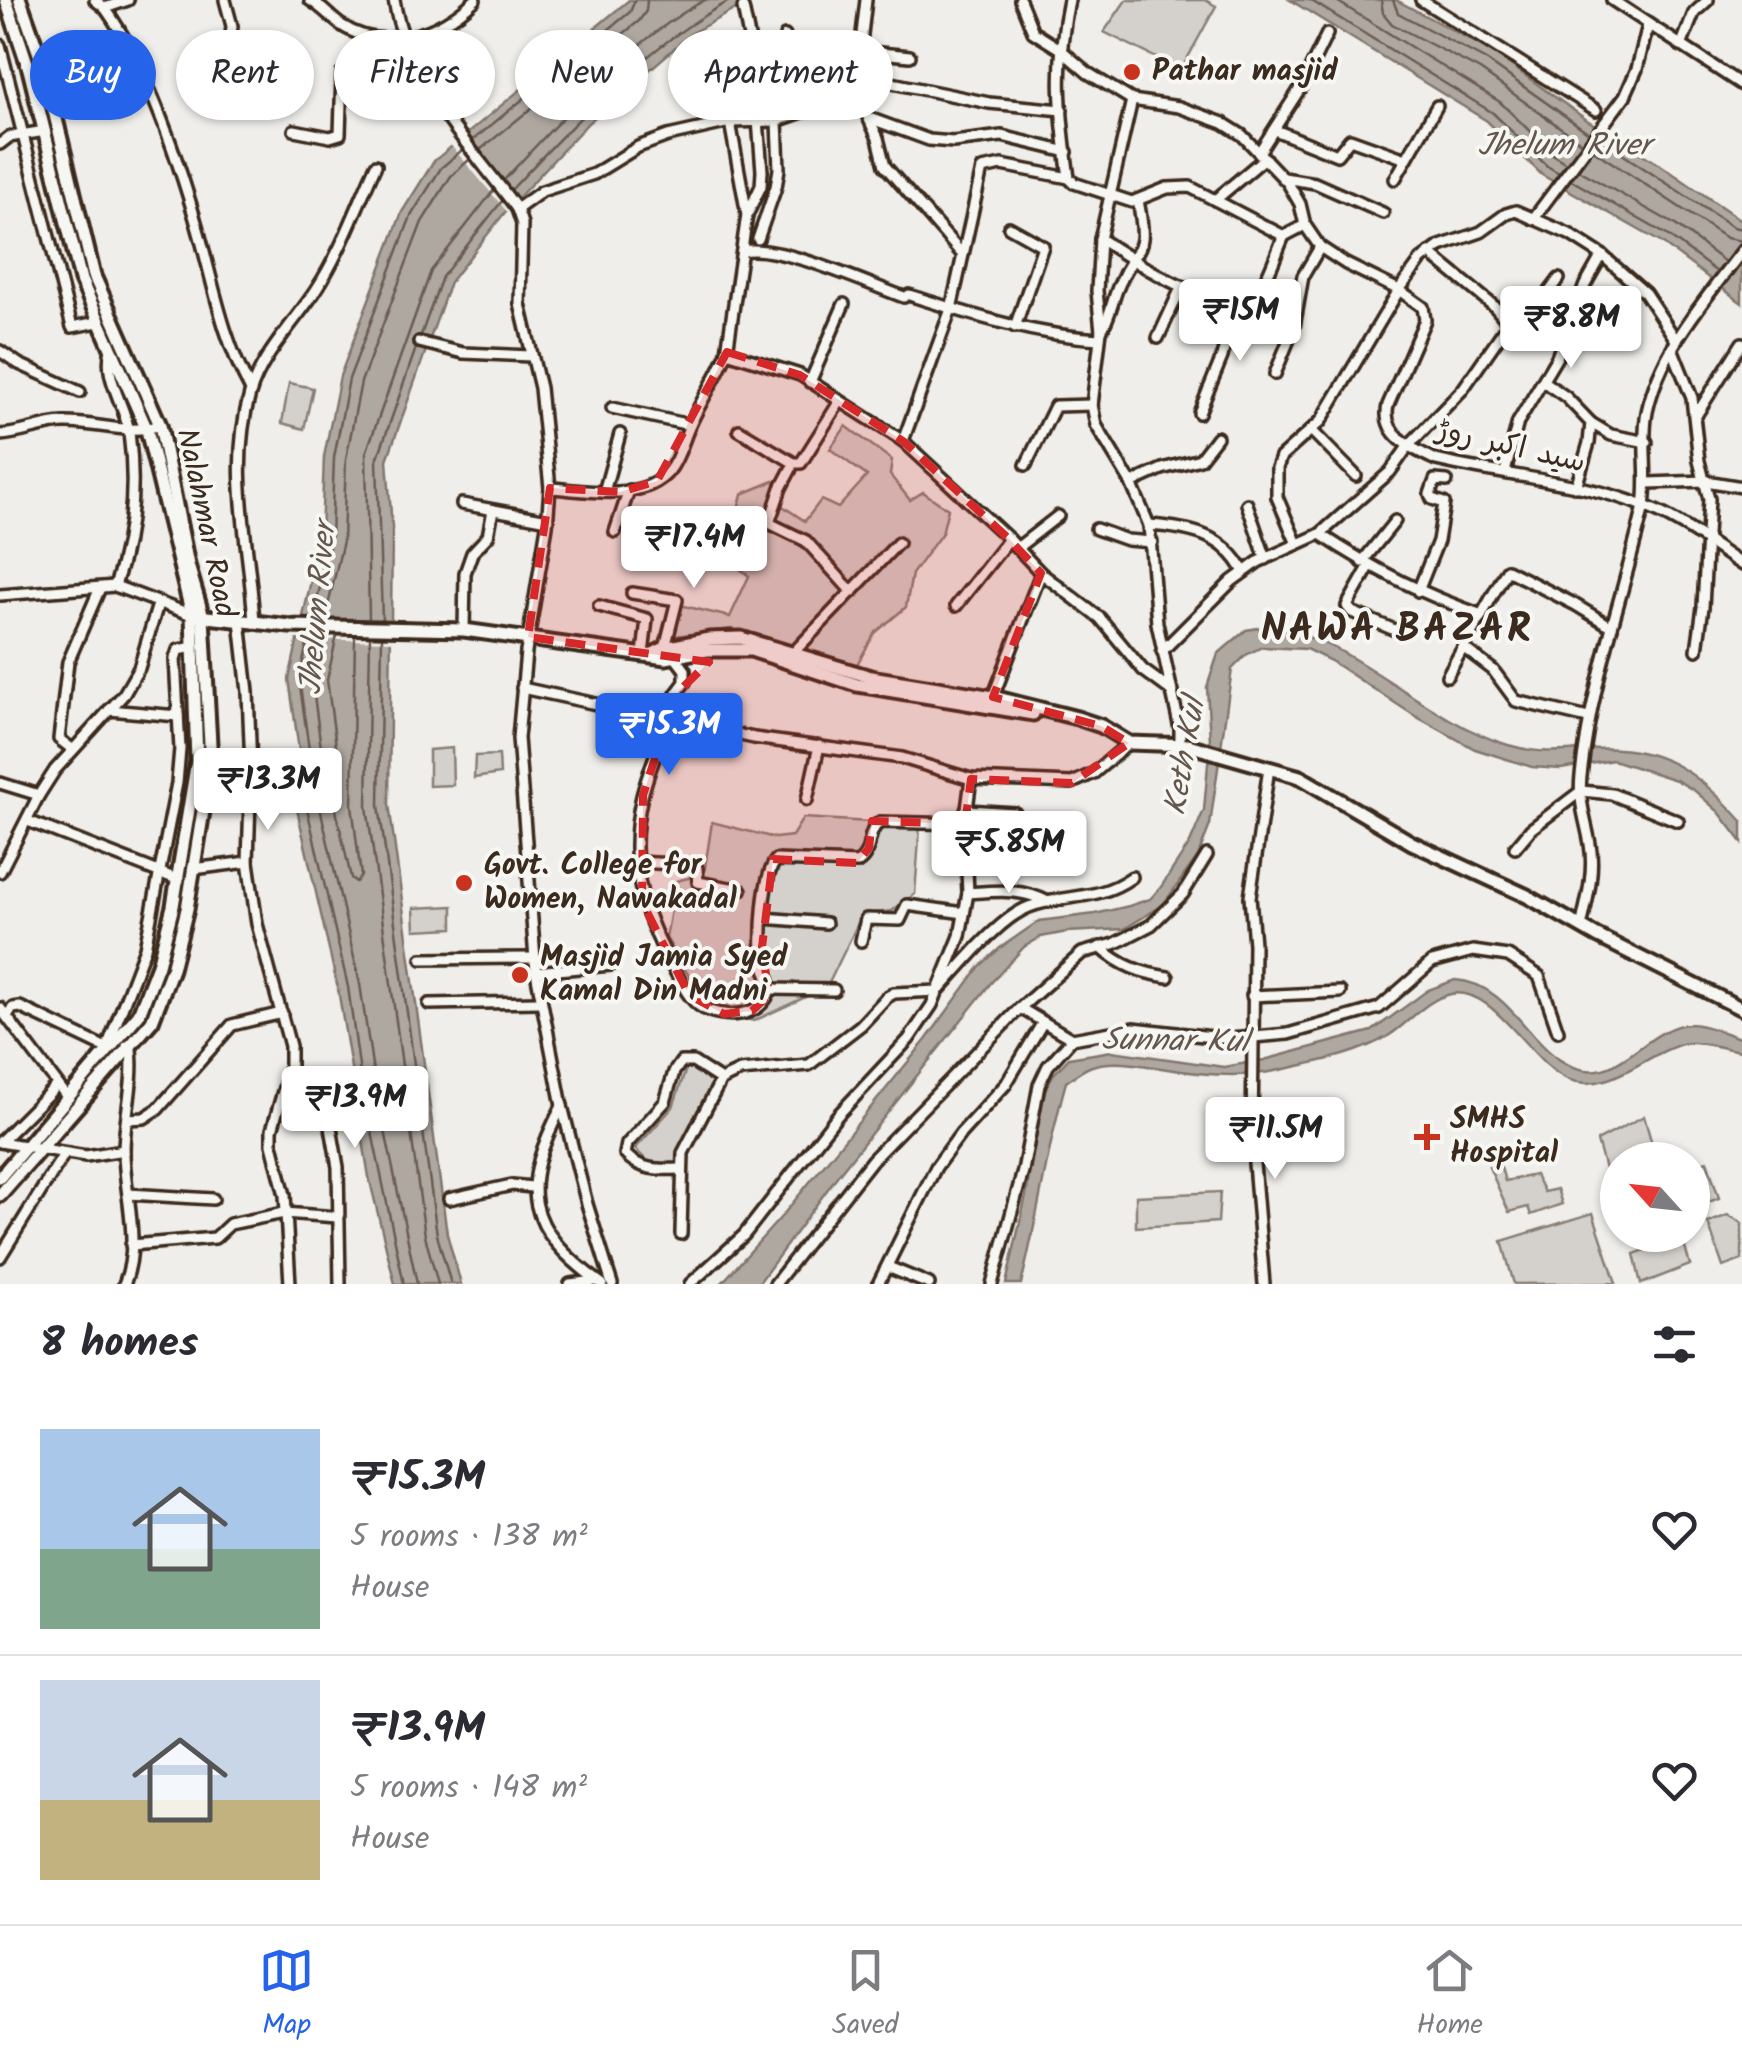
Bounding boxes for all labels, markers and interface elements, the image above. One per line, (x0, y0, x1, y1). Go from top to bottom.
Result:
chip: Buy (30, 30, 156, 120)
chip: Rent (176, 30, 314, 120)
chip: Filters (334, 30, 495, 120)
chip: New (515, 30, 648, 120)
chip: Apartment (668, 30, 893, 120)
place label: Pathar masjid (1152, 48, 1338, 96)
marker: Pathar masjid (1121, 61, 1143, 83)
water label: Jhelum River (1478, 121, 1657, 172)
pin: ₹15M (1181, 279, 1299, 364)
text: ₹15M (1201, 286, 1279, 337)
pin: ₹8.8M (1501, 286, 1641, 371)
text: ₹8.8M (1522, 293, 1620, 344)
street label: سید اکبر روڑ (1429, 406, 1590, 487)
street label: Nalahmar Road (162, 424, 249, 623)
pin: ₹17.4M (613, 506, 775, 591)
text: ₹17.4M (643, 513, 745, 564)
water label: Jhelum River (286, 514, 352, 697)
district label: NAWA BAZAR (1261, 598, 1533, 662)
water label: Keth Kul (1151, 688, 1222, 819)
pin: ₹15.3M (588, 693, 750, 778)
text: ₹15.3M (618, 700, 720, 751)
pin: ₹13.3M (187, 748, 349, 833)
text: ₹13.3M (216, 755, 320, 806)
pin: ₹5.85M (928, 811, 1090, 896)
text: ₹5.85M (954, 818, 1064, 869)
place label: Govt. College for Women, Nawakadal (484, 842, 737, 924)
marker: Govt. College for Women, Nawakadal (453, 872, 475, 894)
place label: Masjid Jamia Syed Kamal Din Madni (540, 934, 788, 1016)
marker: Masjid Jamia Syed Kamal Din Madni (509, 964, 531, 986)
water label: Sunnar Kul (1101, 1015, 1255, 1069)
pin: ₹13.9M (274, 1066, 436, 1151)
text: ₹13.9M (304, 1073, 406, 1124)
place label: SMHS Hospital (1450, 1096, 1558, 1178)
pin: ₹11.5M (1194, 1097, 1356, 1182)
text: ₹11.5M (1227, 1104, 1323, 1155)
marker: SMHS Hospital (1414, 1124, 1440, 1150)
north arrow (1600, 1142, 1710, 1252)
map controls (1600, 1142, 1710, 1252)
text: 8 homes (40, 1311, 198, 1378)
icon: filters (1647, 1317, 1702, 1372)
text: ₹15.3M (350, 1445, 485, 1512)
icon: home (120, 1469, 240, 1589)
icon: heart (1647, 1502, 1702, 1557)
text: 5 rooms · 138 m² (350, 1512, 588, 1563)
text: House (350, 1563, 429, 1614)
text: ₹13.9M (350, 1696, 485, 1763)
icon: home (120, 1720, 240, 1840)
icon: heart (1647, 1753, 1702, 1808)
text: 5 rooms · 148 m² (350, 1763, 587, 1814)
text: House (350, 1814, 429, 1865)
tab: Map (259, 1943, 314, 2048)
tab: Saved (832, 1943, 899, 2048)
tab: Home (1417, 1943, 1483, 2048)

